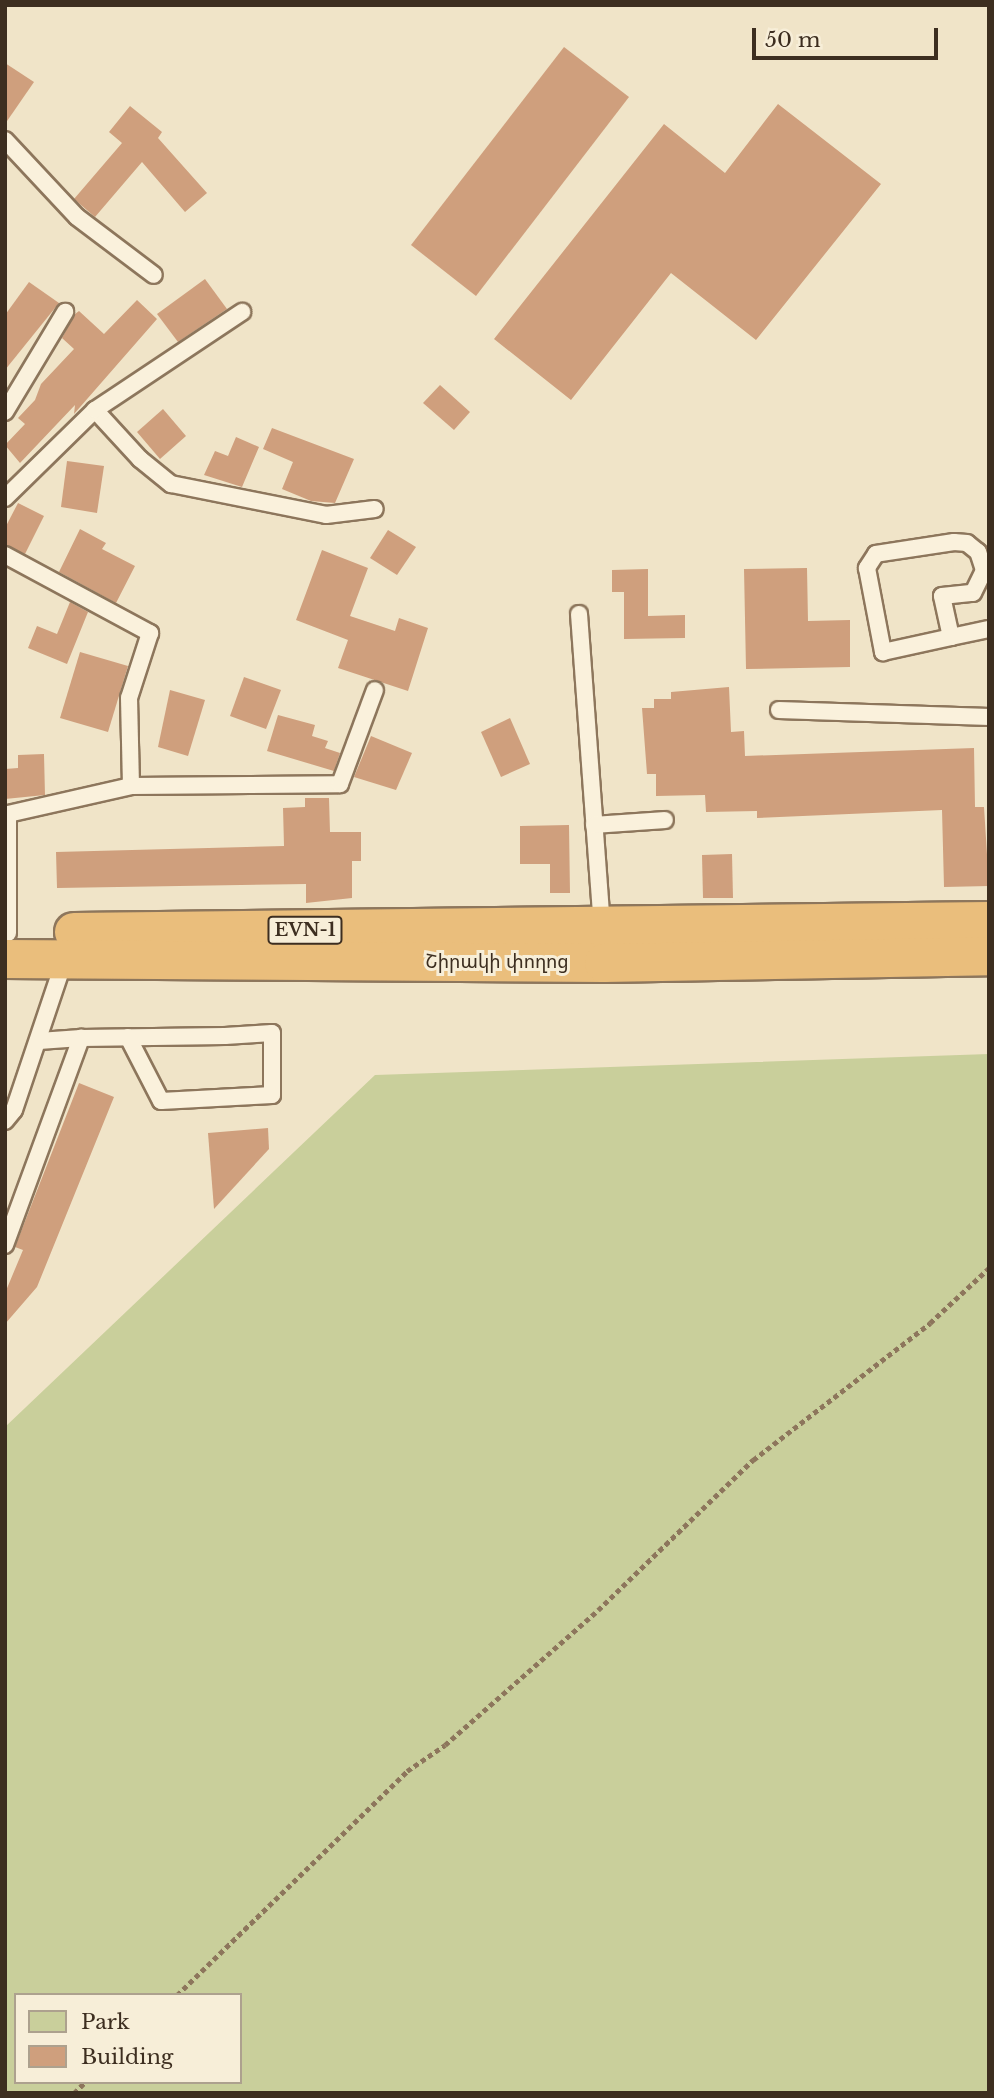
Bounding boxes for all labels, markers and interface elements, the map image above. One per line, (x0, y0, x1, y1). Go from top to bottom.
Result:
scale bar (756, 14, 942, 58)
text: 50 m (765, 27, 820, 53)
road number: EVN-1 (266, 916, 344, 945)
street label: Շիրակի փողոց (425, 951, 569, 973)
legend (14, 1993, 242, 2084)
text: Park (81, 2009, 130, 2035)
text: Building (81, 2044, 173, 2070)

